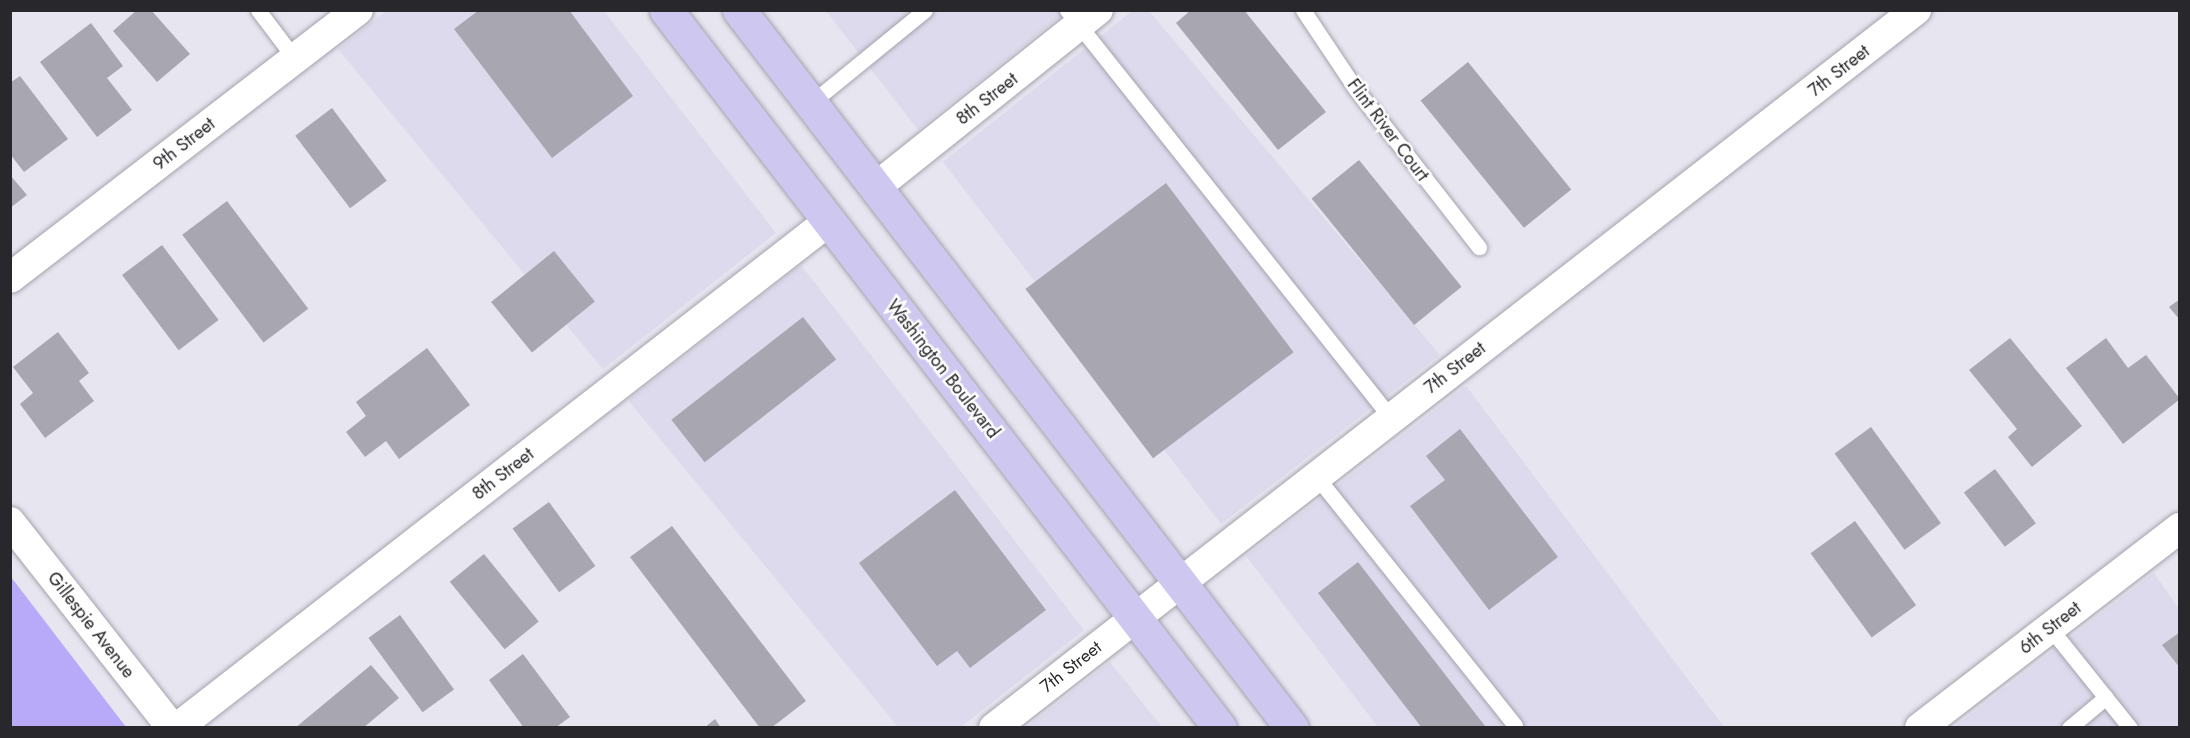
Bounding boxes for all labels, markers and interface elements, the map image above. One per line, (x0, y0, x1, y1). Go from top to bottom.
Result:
street label: 7th Street (1804, 40, 1874, 102)
street label: 8th Street (952, 68, 1022, 130)
street label: Flint River Court (1343, 75, 1433, 185)
street label: 9th Street (149, 113, 219, 175)
street label: Washington Boulevard (882, 295, 1004, 443)
street label: 7th Street (1420, 337, 1490, 399)
street label: 8th Street (468, 443, 538, 505)
street label: Gillespie Avenue (43, 567, 139, 683)
street label: 6th Street (2015, 597, 2085, 659)
street label: 7th Street (1036, 636, 1106, 698)

